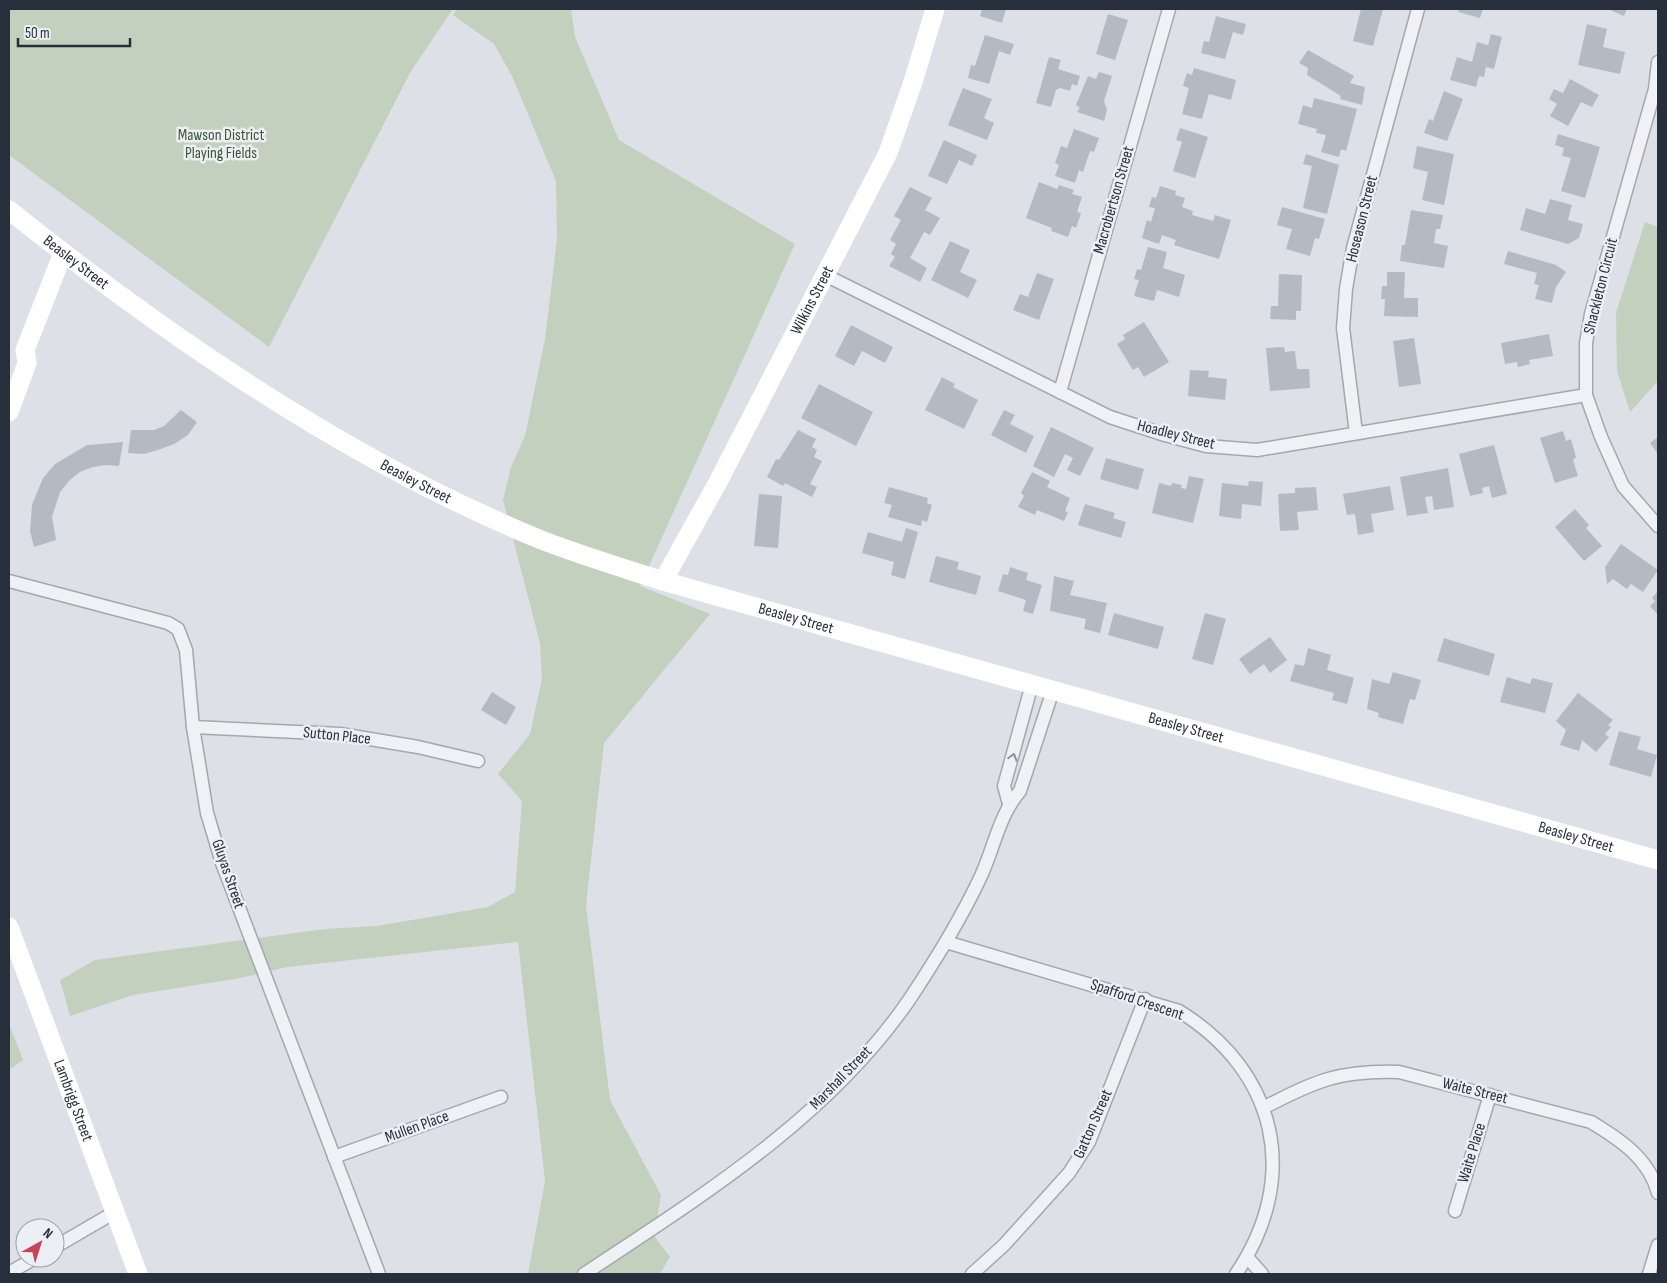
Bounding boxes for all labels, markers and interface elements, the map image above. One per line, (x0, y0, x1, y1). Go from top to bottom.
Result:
scale bar (18, 15, 130, 47)
text: 50 m (25, 24, 50, 43)
park label: Mawson District Playing Fields (178, 126, 264, 163)
street label: Macrobertson Street (1090, 144, 1138, 256)
street label: Hoseason Street (1342, 174, 1382, 264)
street label: Beasley Street (39, 231, 113, 293)
street label: Shackleton Circuit (1580, 236, 1622, 336)
street label: Wilkins Street (786, 263, 838, 338)
street label: Hoadley Street (1135, 416, 1217, 454)
street label: Beasley Street (377, 455, 455, 508)
street label: Beasley Street (756, 599, 836, 638)
street label: Beasley Street (1146, 708, 1226, 747)
street label: Sutton Place (302, 723, 372, 749)
one-way arrow (1007, 753, 1017, 761)
street label: Beasley Street (1536, 817, 1616, 857)
street label: Gluyas Street (207, 837, 249, 911)
street label: Spafford Crescent (1088, 975, 1186, 1025)
street label: Marshall Street (806, 1042, 876, 1114)
street label: Lambrigg Street (50, 1057, 97, 1144)
street label: Waite Street (1440, 1074, 1510, 1108)
street label: Gatton Street (1069, 1086, 1117, 1161)
street label: Mullen Place (382, 1107, 452, 1147)
street label: Waite Place (1454, 1121, 1490, 1185)
north arrow (15, 1218, 65, 1268)
text: N (40, 1224, 56, 1242)

